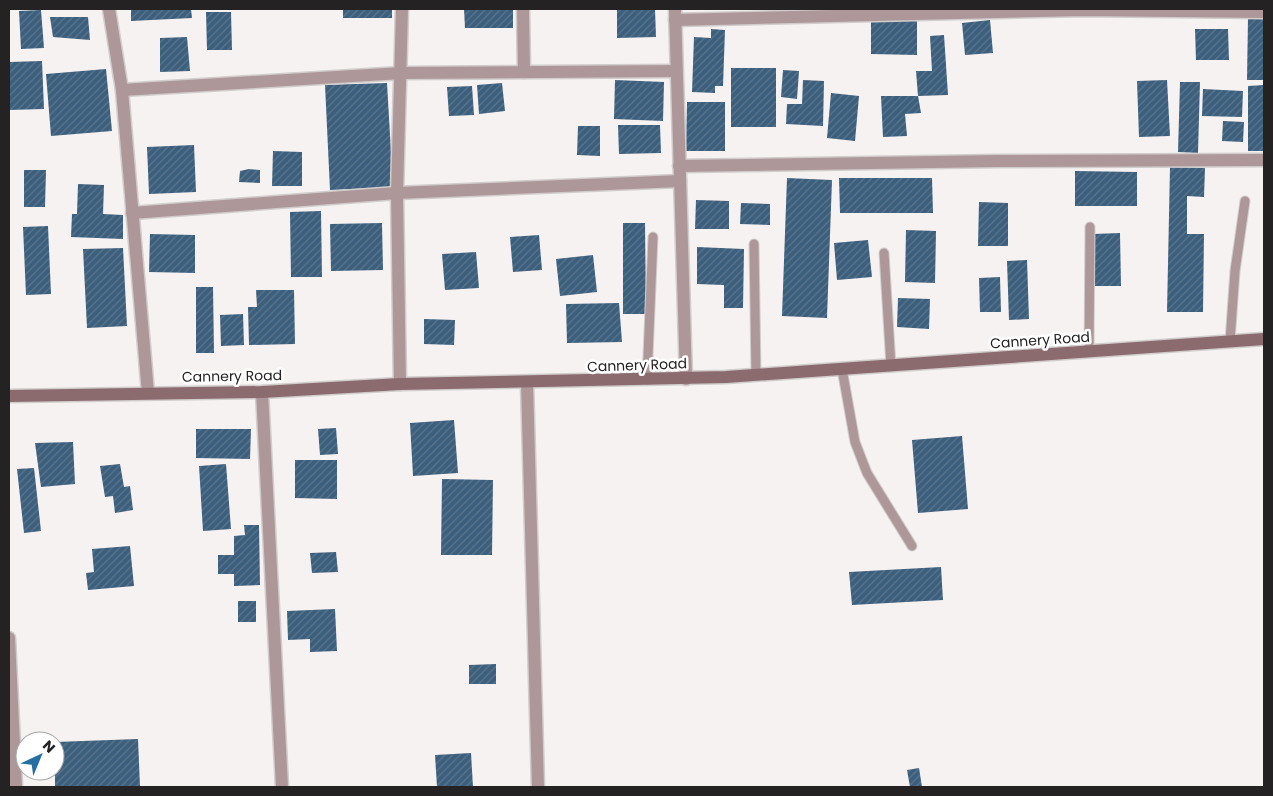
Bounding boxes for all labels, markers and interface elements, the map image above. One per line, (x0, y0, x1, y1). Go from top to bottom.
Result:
street label: Cannery Road (989, 327, 1091, 353)
street label: Cannery Road (587, 353, 687, 377)
street label: Cannery Road (182, 365, 282, 387)
north arrow (15, 731, 65, 781)
text: N (38, 736, 60, 757)

